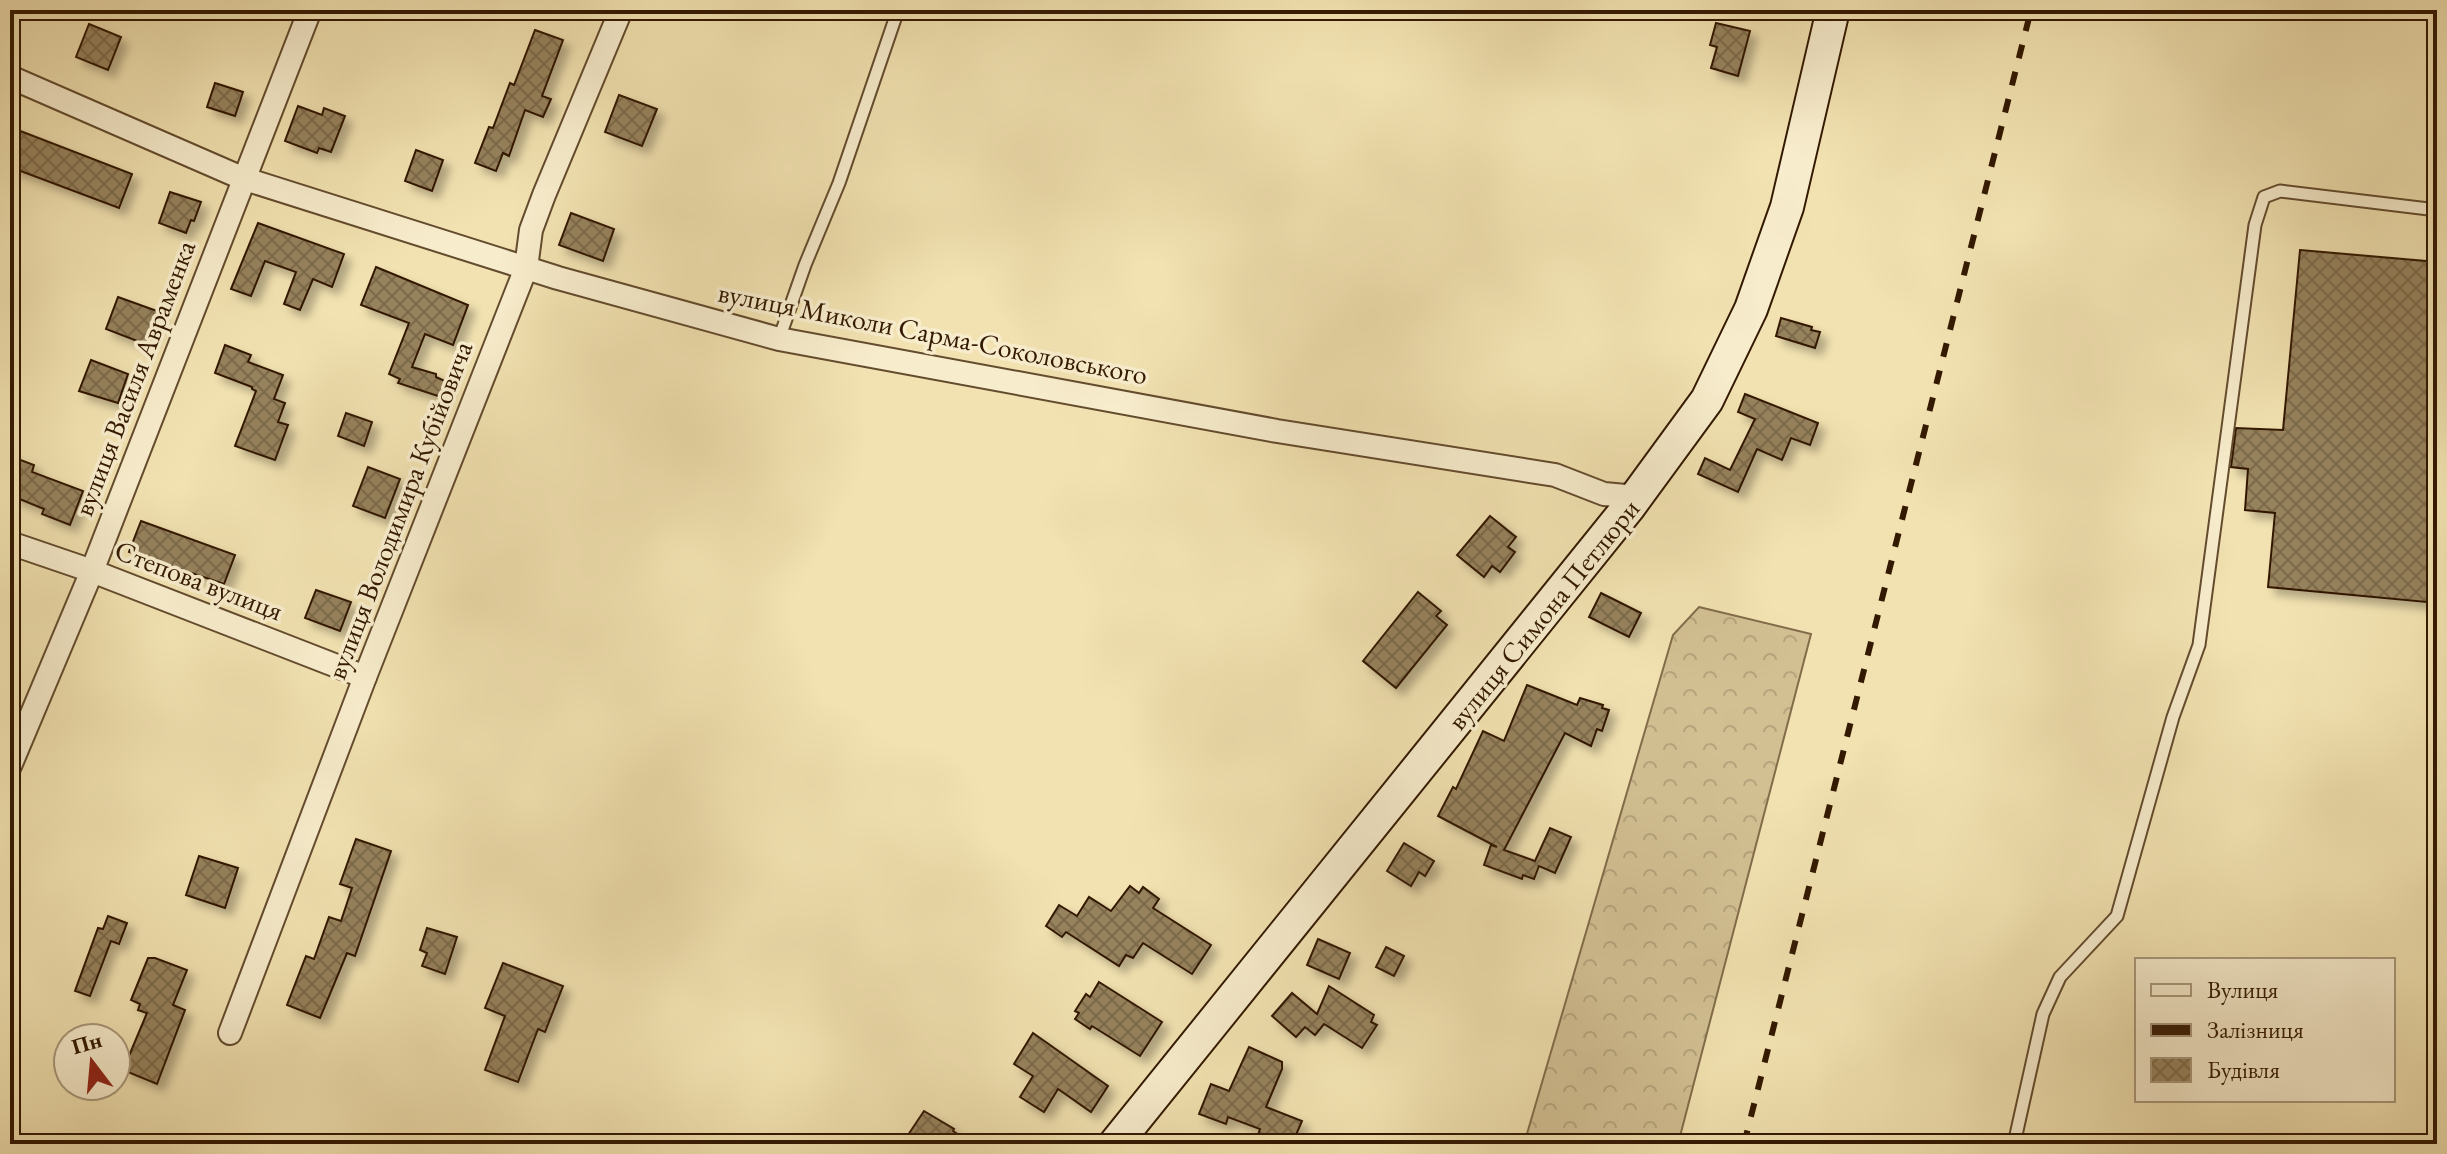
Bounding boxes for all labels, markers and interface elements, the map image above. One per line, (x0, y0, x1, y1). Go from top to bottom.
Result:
street label: вулиця Василя Авраменка (65, 234, 203, 521)
street label: вулиця Миколи Сарма-Соколовського (715, 274, 1151, 392)
street label: вулиця Володимира Кубійовича (318, 335, 480, 684)
street label: вулиця Симона Петлюри (1439, 491, 1648, 737)
street label: Степова вулиця (110, 531, 288, 629)
legend (2135, 958, 2395, 1102)
text: Вулиця (2207, 974, 2279, 1005)
text: Залізниця (2207, 1014, 2304, 1045)
north arrow (52, 1022, 132, 1102)
text: Пн (68, 1025, 105, 1061)
text: Будівля (2207, 1054, 2280, 1085)

